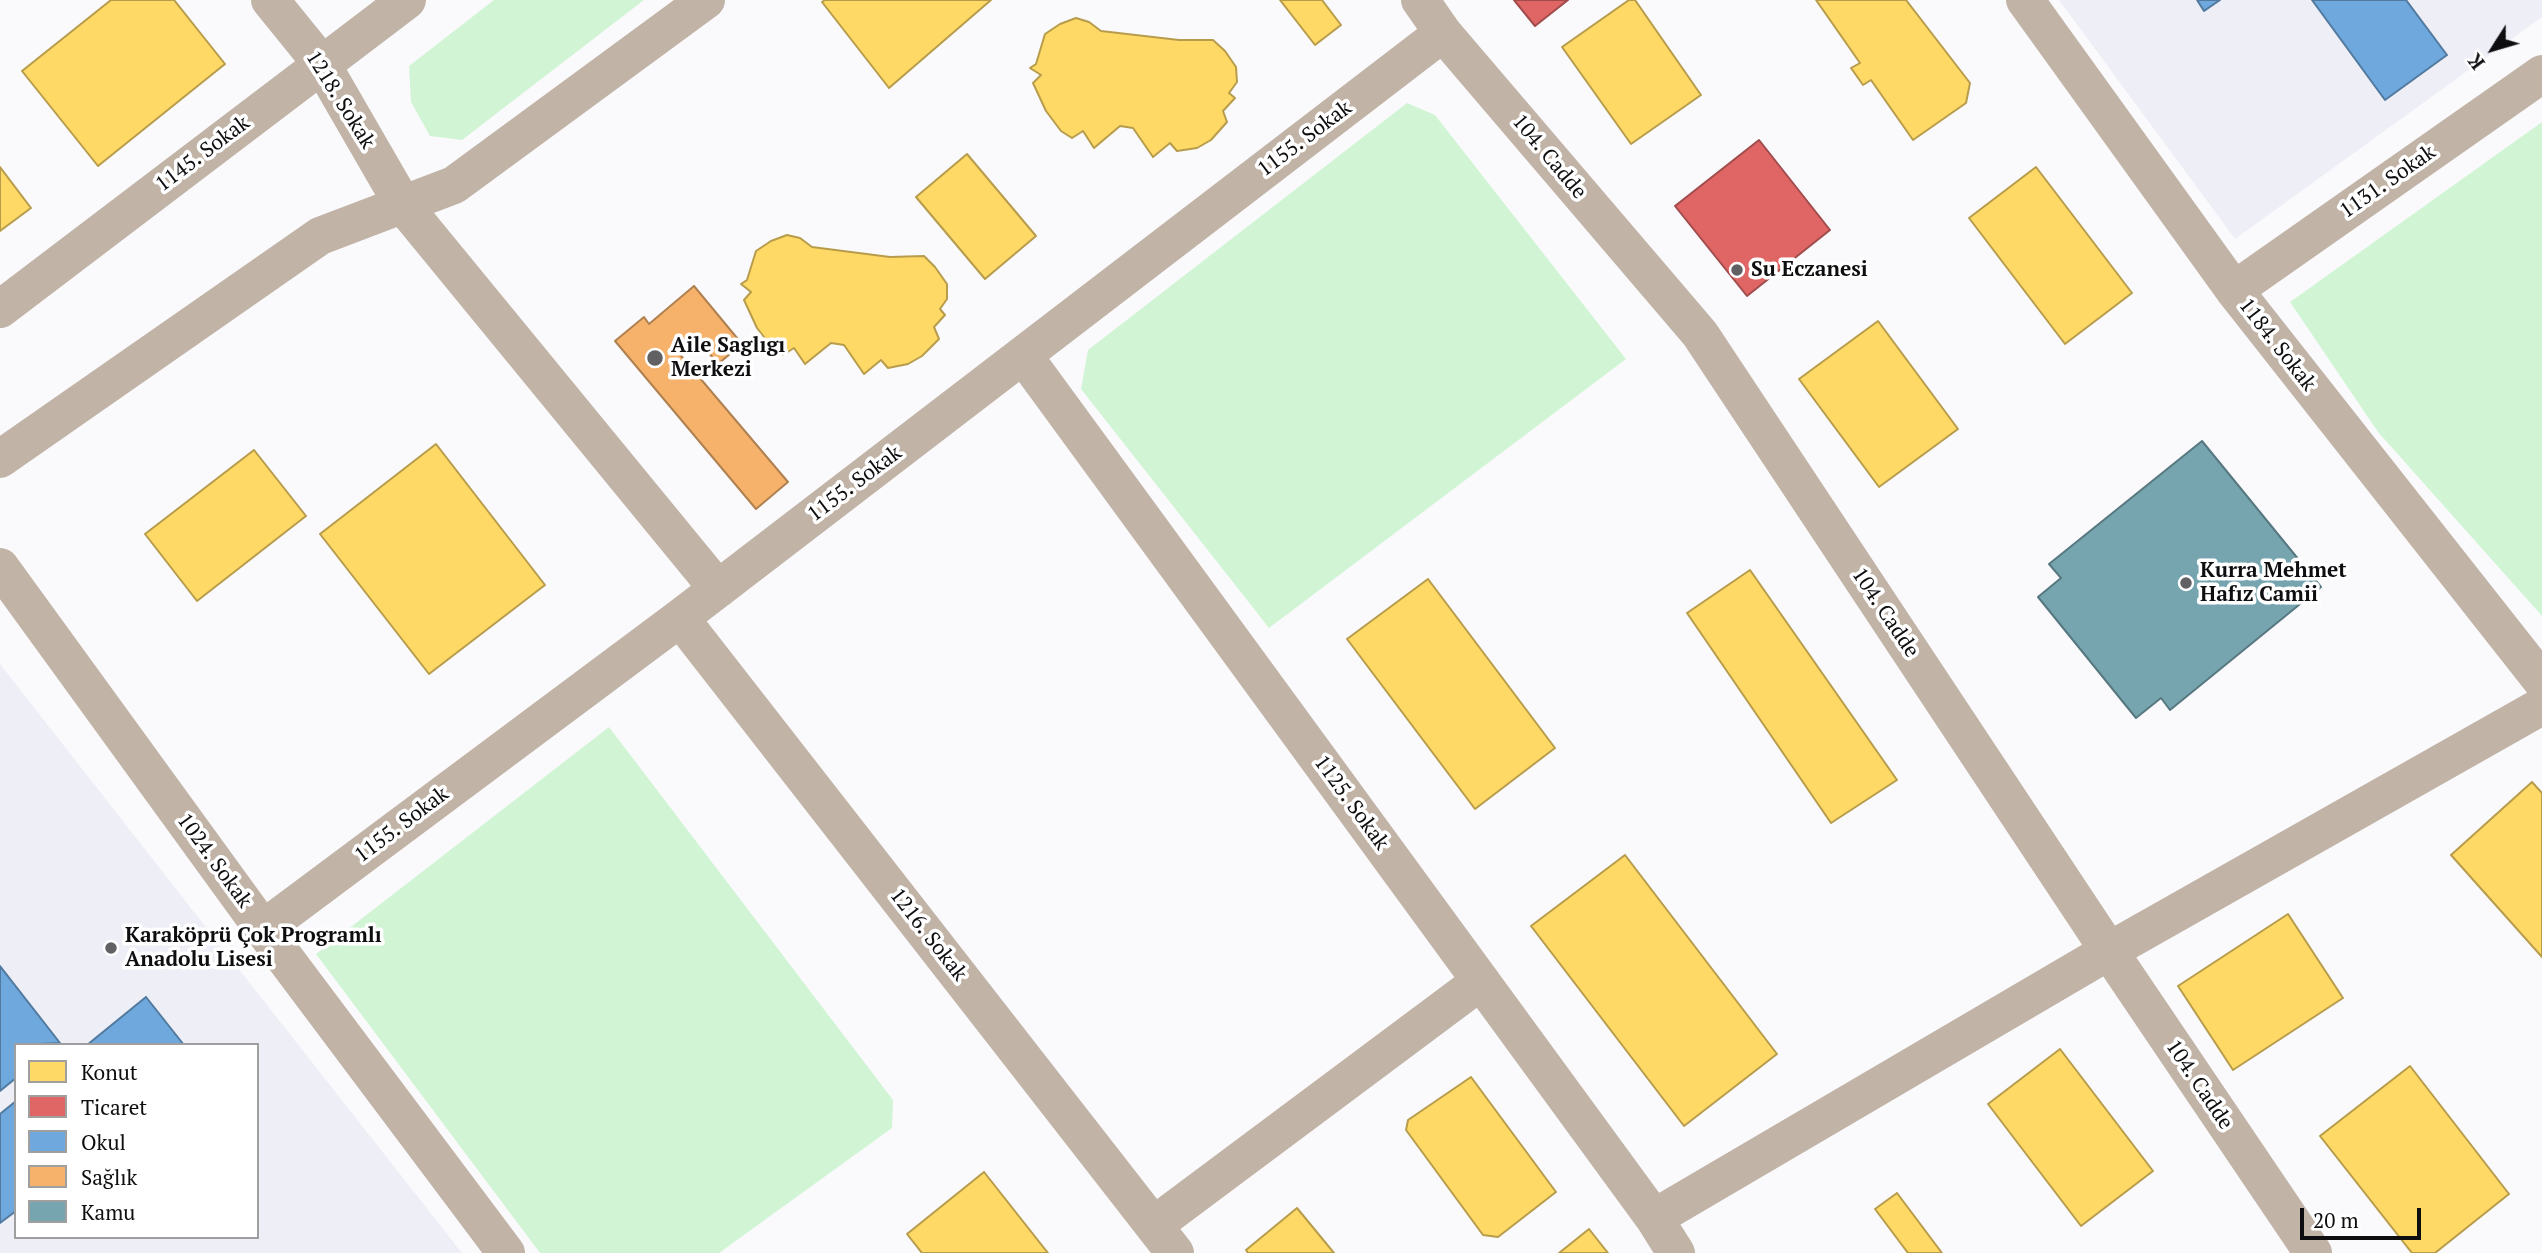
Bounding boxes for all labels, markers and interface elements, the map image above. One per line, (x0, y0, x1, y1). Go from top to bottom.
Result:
north arrow (2458, 14, 2528, 84)
street label: 1218. Sokak (300, 46, 380, 154)
text: K (2462, 49, 2490, 75)
street label: 1155. Sokak (1253, 96, 1357, 182)
street label: 104. Cadde (1506, 110, 1592, 204)
street label: 1145. Sokak (151, 111, 255, 197)
street label: 1131. Sokak (2335, 140, 2441, 224)
place label: Su Eczanesi (1751, 257, 1868, 283)
marker: Su Eczanesi (1729, 262, 1745, 278)
street label: 1184. Sokak (2233, 294, 2321, 396)
place label: Aile Saglıgı Merkezi (671, 333, 785, 383)
marker: Aile Saglıgı Merkezi (645, 348, 665, 368)
street label: 1155. Sokak (803, 441, 907, 527)
place label: Kurra Mehmet Hafız Camii (2200, 558, 2347, 608)
street label: 104. Cadde (1846, 563, 1924, 663)
marker: Kurra Mehmet Hafız Camii (2178, 575, 2194, 591)
street label: 1125. Sokak (1308, 751, 1394, 855)
street label: 1155. Sokak (350, 782, 454, 868)
street label: 1024. Sokak (171, 809, 257, 913)
street label: 1216. Sokak (884, 884, 972, 986)
place label: Karaköprü Çok Programlı Anadolu Lisesi (125, 923, 382, 973)
marker: Karaköprü Çok Programlı Anadolu Lisesi (103, 940, 119, 956)
street label: 104. Cadde (2160, 1035, 2238, 1135)
legend (14, 1043, 259, 1239)
text: Konut (81, 1058, 138, 1086)
text: Ticaret (81, 1093, 147, 1121)
text: Okul (81, 1128, 126, 1156)
text: Sağlık (81, 1163, 137, 1191)
scale bar (2304, 1194, 2425, 1238)
text: Kamu (81, 1198, 135, 1226)
text: 20 m (2313, 1206, 2359, 1234)

